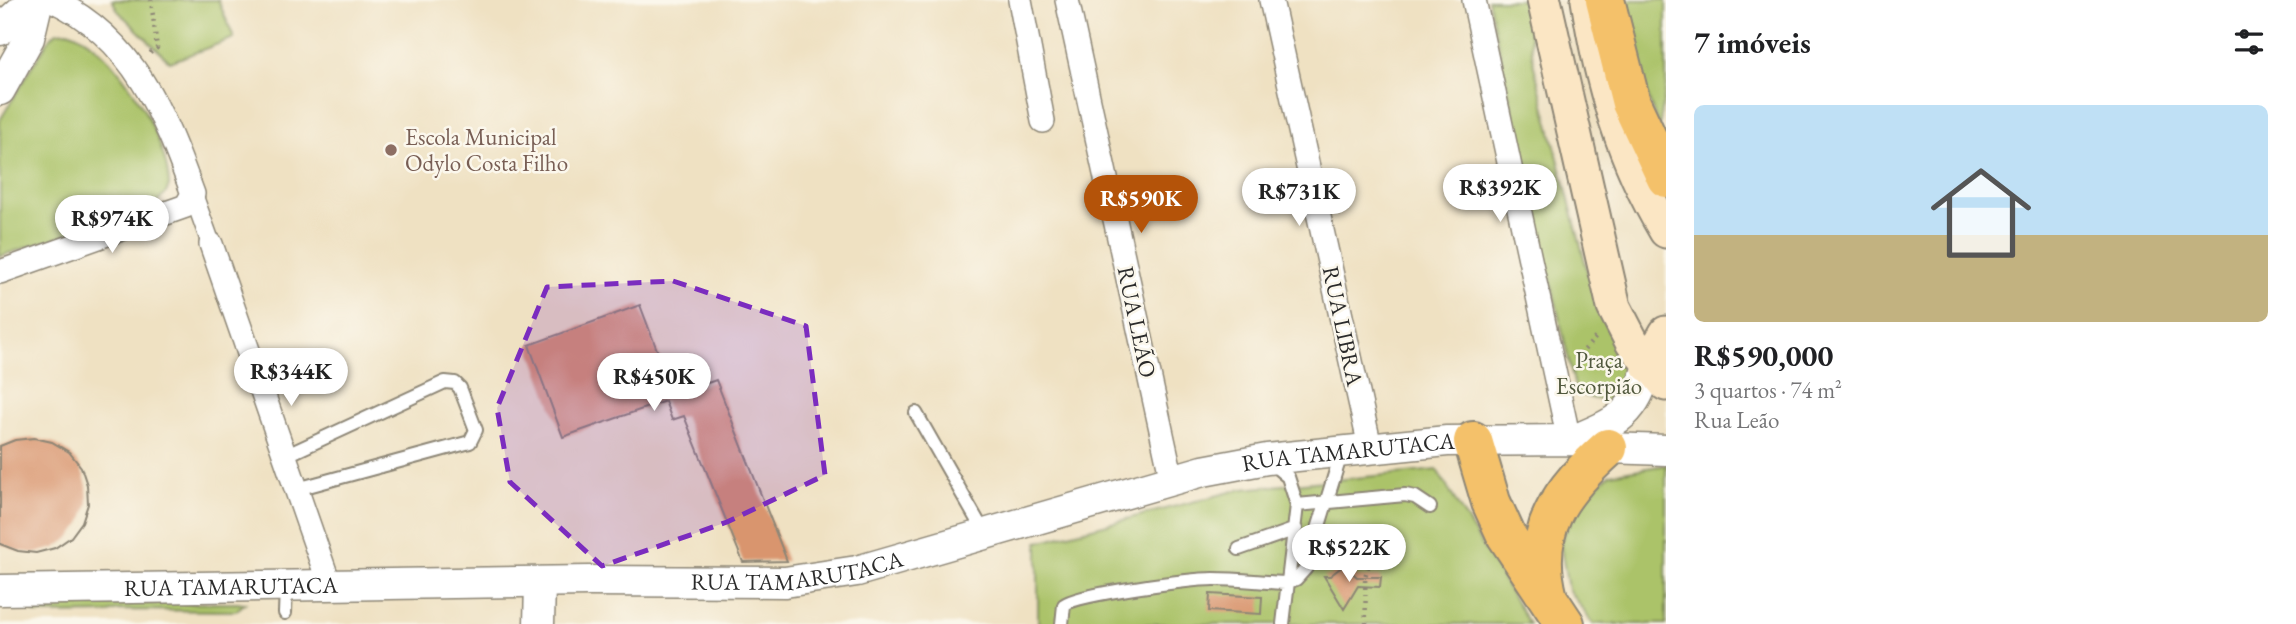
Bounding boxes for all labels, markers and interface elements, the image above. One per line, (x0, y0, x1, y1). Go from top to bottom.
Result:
text: 7 imóveis (1694, 23, 1811, 62)
icon: filters (2230, 23, 2268, 61)
place label: Escola Municipal Odylo Costa Filho (405, 122, 568, 178)
marker: Escola Municipal Odylo Costa Filho (383, 142, 399, 158)
icon: home (1918, 150, 2044, 276)
pin: R$392K (1443, 164, 1557, 224)
pin: R$731K (1242, 168, 1356, 228)
text: R$392K (1459, 172, 1541, 202)
pin: R$590K (1084, 176, 1198, 235)
text: R$731K (1258, 176, 1340, 206)
text: R$590K (1100, 183, 1182, 213)
pin: R$974K (55, 196, 169, 255)
text: R$974K (71, 203, 153, 233)
street label: RUA LIBRA (1316, 263, 1371, 390)
street label: RUA LEÃO (1111, 264, 1163, 380)
text: R$590,000 (1694, 336, 1833, 375)
park label: Praça Escorpião (1556, 345, 1642, 401)
pin: R$344K (234, 348, 348, 408)
pin: R$450K (597, 354, 711, 413)
text: R$344K (250, 356, 332, 386)
text: R$450K (613, 361, 695, 391)
text: 3 quartos · 74 m² (1694, 375, 1842, 405)
text: Rua Leão (1694, 405, 1779, 435)
street label: RUA TAMARUTACA (1239, 426, 1456, 478)
pin: R$522K (1292, 524, 1406, 584)
text: R$522K (1308, 532, 1390, 562)
street label: RUA TAMARUTACA (691, 543, 908, 597)
street label: RUA TAMARUTACA (124, 570, 339, 603)

